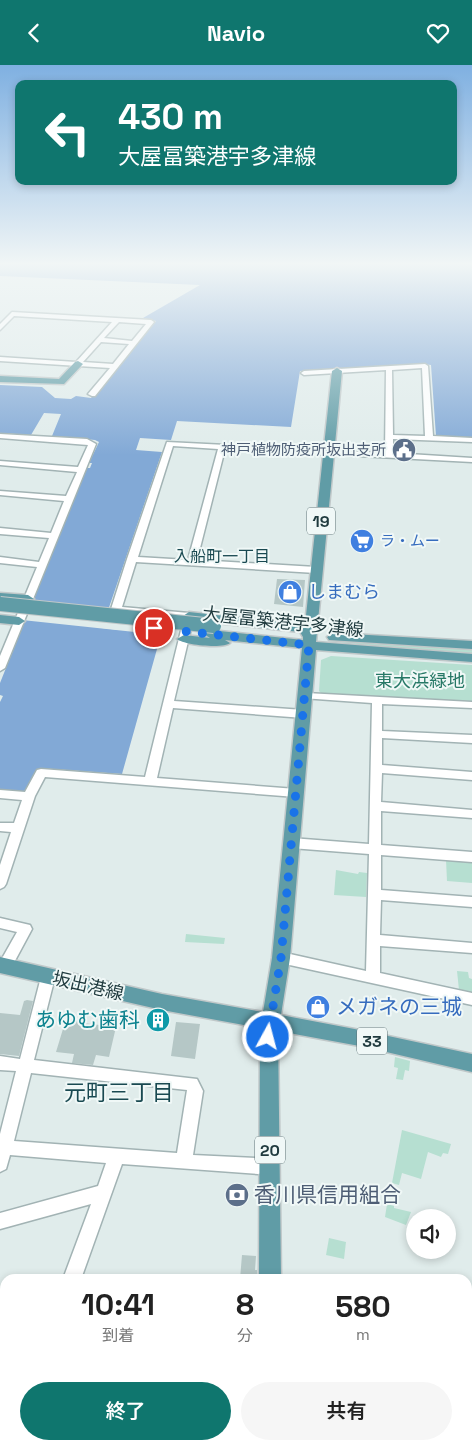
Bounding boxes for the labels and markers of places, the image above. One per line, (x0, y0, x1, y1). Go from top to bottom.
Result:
public building icon: 神戸植物防疫所坂出支所 (391, 437, 417, 463)
place label: 神戸植物防疫所坂出支所 (221, 440, 386, 459)
supermarket icon: ラ・ムー (349, 528, 375, 554)
place label: ラ・ムー (380, 531, 440, 550)
shop icon: しまむら (277, 579, 303, 605)
place label: しまむら (308, 580, 380, 603)
pin (133, 607, 175, 649)
place label: メガネの三城 (336, 993, 462, 1020)
shop icon: メガネの三城 (305, 994, 331, 1020)
place label: あゆむ歯科 (35, 1006, 140, 1033)
building icon: あゆむ歯科 (145, 1007, 171, 1033)
place label: 香川県信用組合 (254, 1181, 401, 1208)
bank icon: 香川県信用組合 (224, 1182, 250, 1208)

